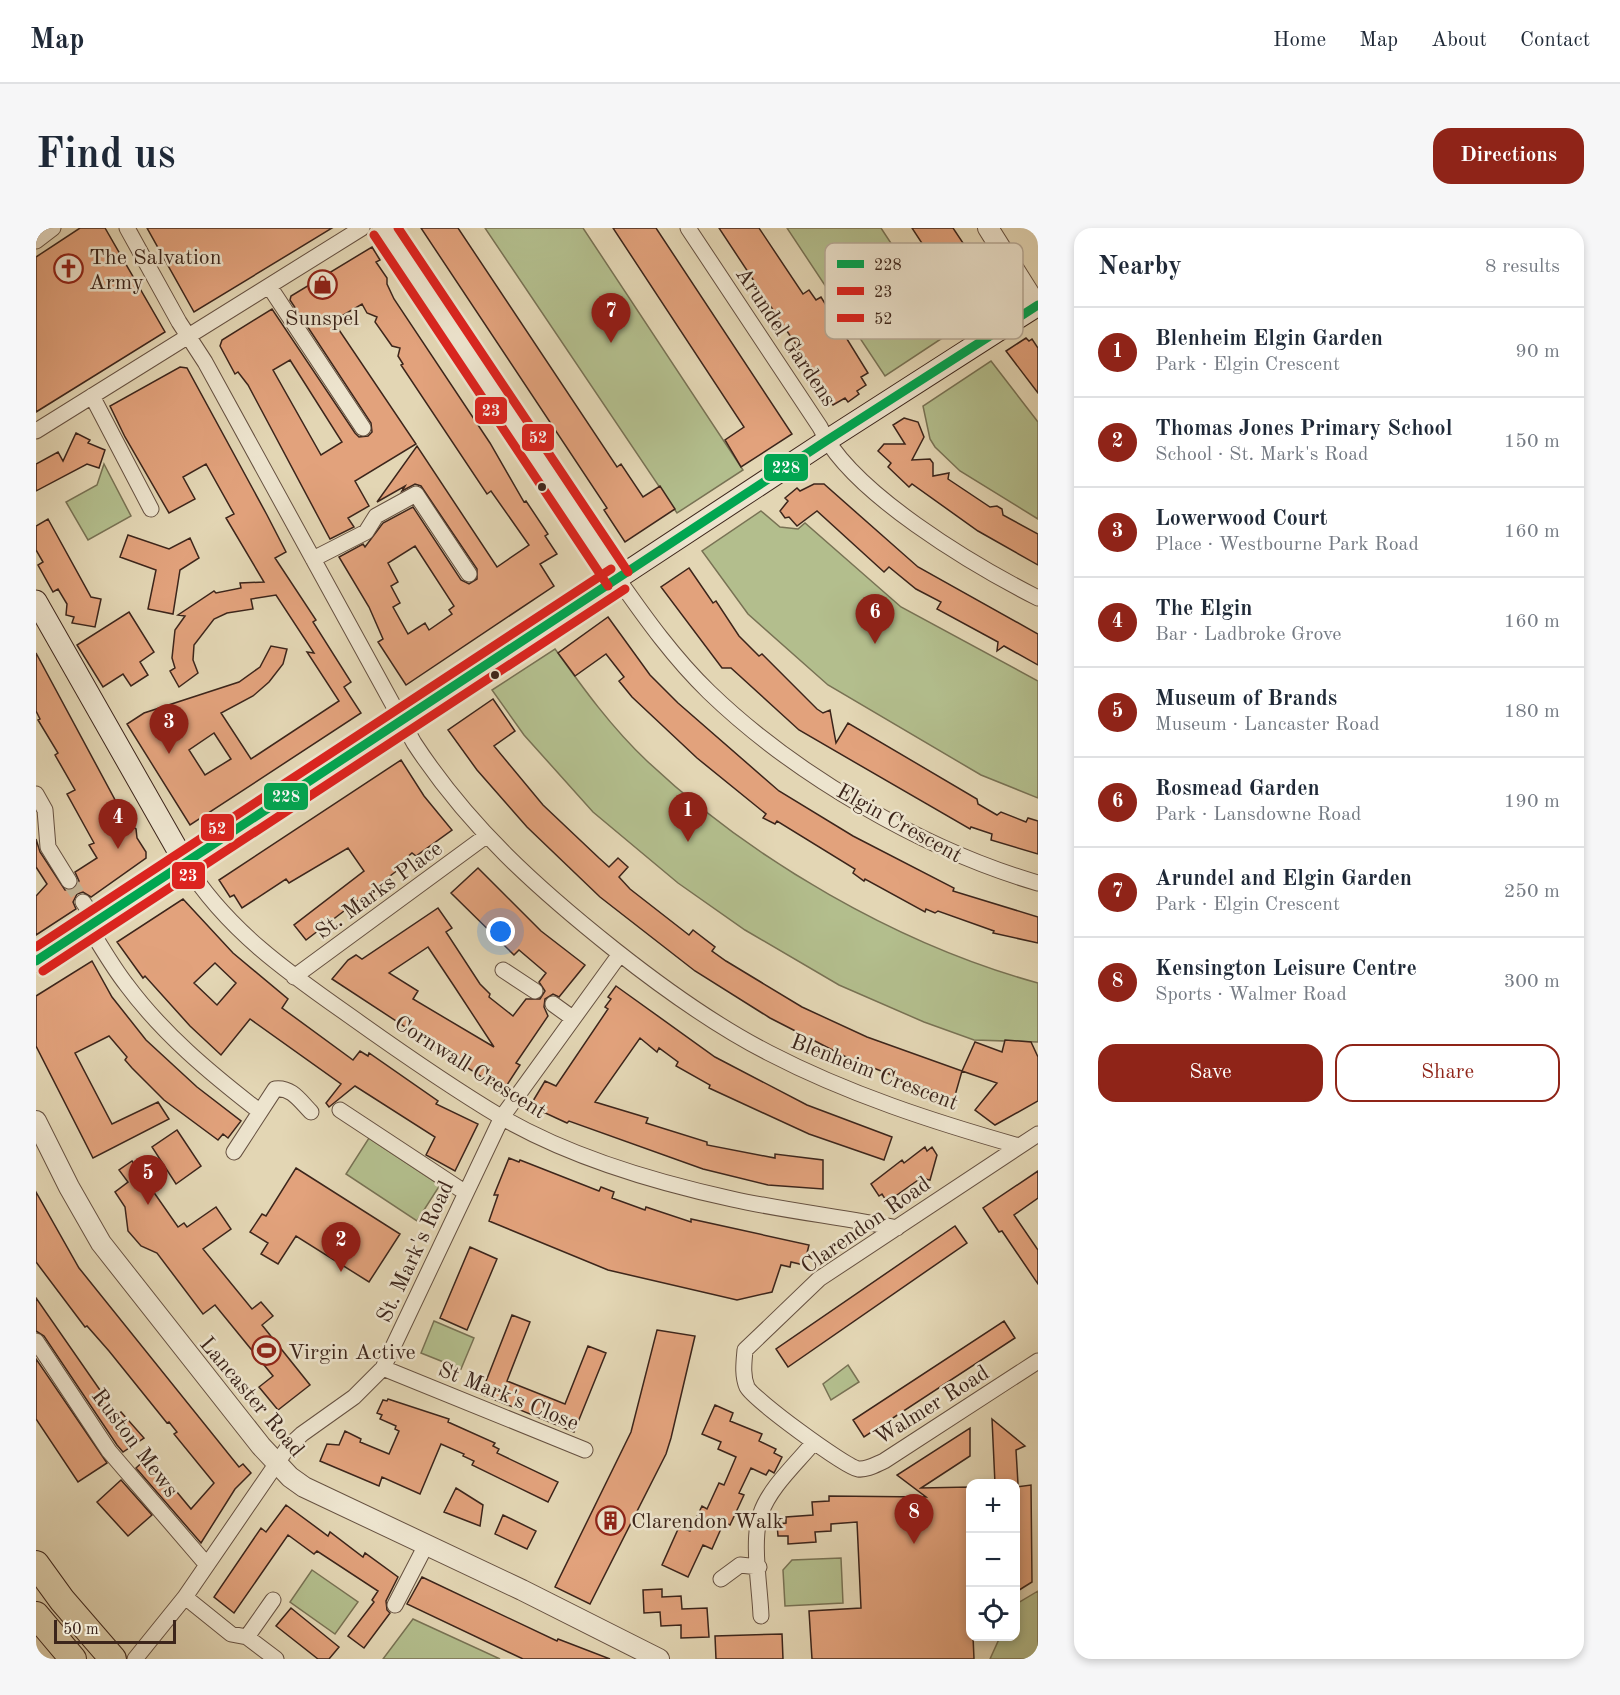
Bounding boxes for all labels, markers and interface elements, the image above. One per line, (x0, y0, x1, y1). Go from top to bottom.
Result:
text: Map (30, 27, 84, 55)
text: Home (1273, 30, 1326, 51)
text: Map (1359, 30, 1398, 51)
text: About (1431, 30, 1487, 51)
text: Contact (1520, 30, 1590, 51)
button: Directions (1433, 128, 1584, 184)
text: Find us (36, 135, 175, 177)
legend (825, 243, 1023, 339)
place label: The Salvation Army (89, 247, 222, 294)
church icon: The Salvation Army (52, 253, 84, 285)
text: Nearby (1098, 254, 1182, 280)
text: 8 results (1485, 257, 1560, 277)
text: 228 (874, 258, 902, 274)
street label: Arundel Gardens (731, 264, 840, 410)
shop icon: Sunspel (306, 269, 338, 301)
text: 23 (874, 285, 893, 301)
pin: 7 (592, 294, 630, 343)
place label: Sunspel (285, 308, 359, 330)
text: 52 (874, 312, 893, 328)
text: Blenheim Elgin Garden (1155, 328, 1383, 350)
text: 1 (1112, 342, 1123, 362)
text: 90 m (1515, 342, 1560, 362)
text: Park · Elgin Crescent (1155, 355, 1340, 375)
line badge: 23 (474, 396, 508, 425)
text: 23 (482, 404, 500, 420)
text: Thomas Jones Primary School (1155, 418, 1453, 440)
line badge: 52 (521, 423, 555, 452)
text: 52 (529, 431, 547, 447)
text: 2 (1112, 432, 1123, 452)
text: 150 m (1504, 432, 1560, 452)
text: School · St. Mark's Road (1155, 445, 1369, 465)
line badge: 228 (763, 453, 809, 482)
text: 228 (772, 461, 800, 477)
unlabelled marker (536, 481, 548, 493)
text: Lowerwood Court (1155, 508, 1328, 530)
text: 3 (1112, 522, 1123, 542)
text: 160 m (1504, 522, 1560, 542)
text: Place · Westbourne Park Road (1155, 535, 1419, 555)
pin: 6 (856, 594, 894, 644)
text: The Elgin (1155, 598, 1253, 620)
text: 4 (1112, 612, 1123, 632)
text: 160 m (1504, 612, 1560, 632)
text: Bar · Ladbroke Grove (1155, 625, 1341, 645)
unlabelled marker (489, 669, 501, 681)
text: Museum of Brands (1155, 688, 1337, 710)
text: 5 (1112, 702, 1123, 722)
text: 180 m (1504, 702, 1560, 722)
pin: 3 (150, 704, 188, 754)
text: Museum · Lancaster Road (1155, 715, 1380, 735)
text: Rosmead Garden (1155, 778, 1320, 800)
street label: Elgin Crescent (833, 780, 965, 867)
line badge: 228 (263, 782, 309, 811)
text: 228 (272, 790, 300, 806)
pin: 1 (668, 792, 708, 842)
text: 6 (1112, 792, 1123, 812)
text: 190 m (1504, 792, 1560, 812)
pin: 4 (98, 800, 137, 849)
text: Park · Lansdowne Road (1155, 805, 1361, 825)
line badge: 52 (200, 813, 235, 842)
text: 52 (208, 822, 226, 838)
street label: St. Marks Place (312, 837, 447, 944)
line badge: 23 (171, 861, 206, 890)
text: Arundel and Elgin Garden (1155, 868, 1412, 890)
text: 23 (179, 869, 197, 885)
text: 7 (1112, 882, 1123, 902)
text: 250 m (1504, 882, 1560, 902)
text: Park · Elgin Crescent (1155, 895, 1340, 915)
your location (486, 917, 515, 946)
text: Kensington Leisure Centre (1155, 958, 1417, 980)
text: 8 (1112, 972, 1123, 992)
text: 300 m (1504, 972, 1560, 992)
text: Sports · Walmer Road (1155, 985, 1347, 1005)
street label: Cornwall Crescent (390, 1012, 550, 1123)
street label: Blenheim Crescent (787, 1031, 961, 1115)
button: Save (1098, 1044, 1323, 1102)
button: Share (1335, 1044, 1560, 1102)
pin: 5 (128, 1156, 168, 1205)
street label: Clarendon Road (798, 1173, 935, 1278)
street label: St. Mark's Road (373, 1178, 458, 1326)
pin: 2 (322, 1222, 360, 1272)
street label: Lancaster Road (195, 1333, 308, 1462)
sports icon: Virgin Active (251, 1335, 283, 1367)
place label: Virgin Active (288, 1342, 416, 1364)
street label: St Mark's Close (435, 1359, 582, 1435)
street label: Walmer Road (871, 1362, 993, 1450)
street label: Ruston Mews (87, 1385, 182, 1501)
map controls (966, 1479, 1020, 1641)
button: + (966, 1479, 1020, 1533)
pin: 8 (894, 1494, 934, 1544)
building icon: Clarendon Walk (594, 1504, 626, 1536)
place label: Clarendon Walk (631, 1511, 784, 1533)
button: − (966, 1533, 1020, 1587)
button: locate (966, 1587, 1020, 1641)
scale bar (54, 1617, 176, 1644)
text: 50 m (63, 1622, 99, 1638)

